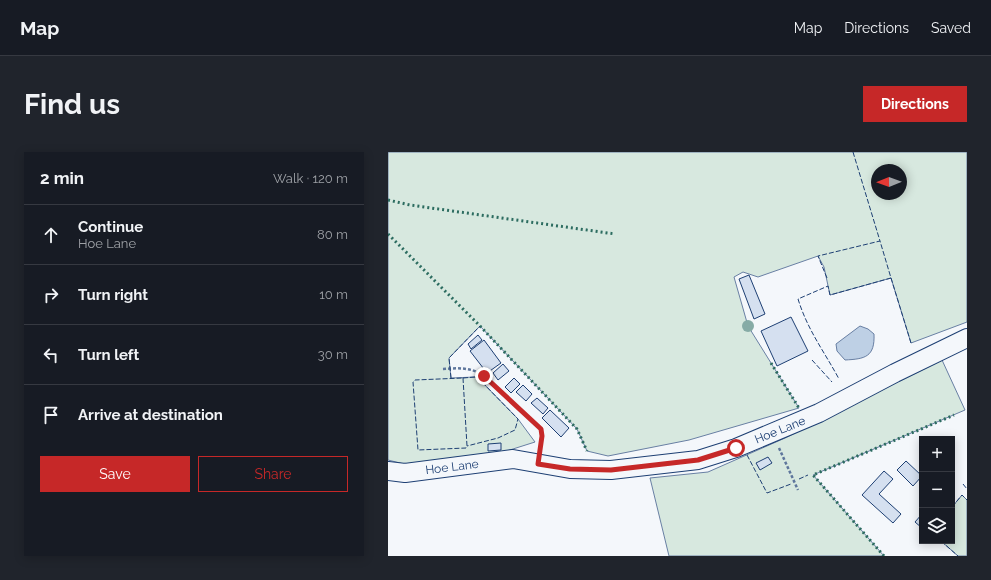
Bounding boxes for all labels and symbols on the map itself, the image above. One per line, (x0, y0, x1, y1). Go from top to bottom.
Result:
north arrow (871, 164, 907, 200)
route end (475, 367, 493, 385)
street label: Hoe Lane (753, 413, 807, 447)
route start (727, 439, 745, 457)
street label: Hoe Lane (425, 457, 479, 477)

